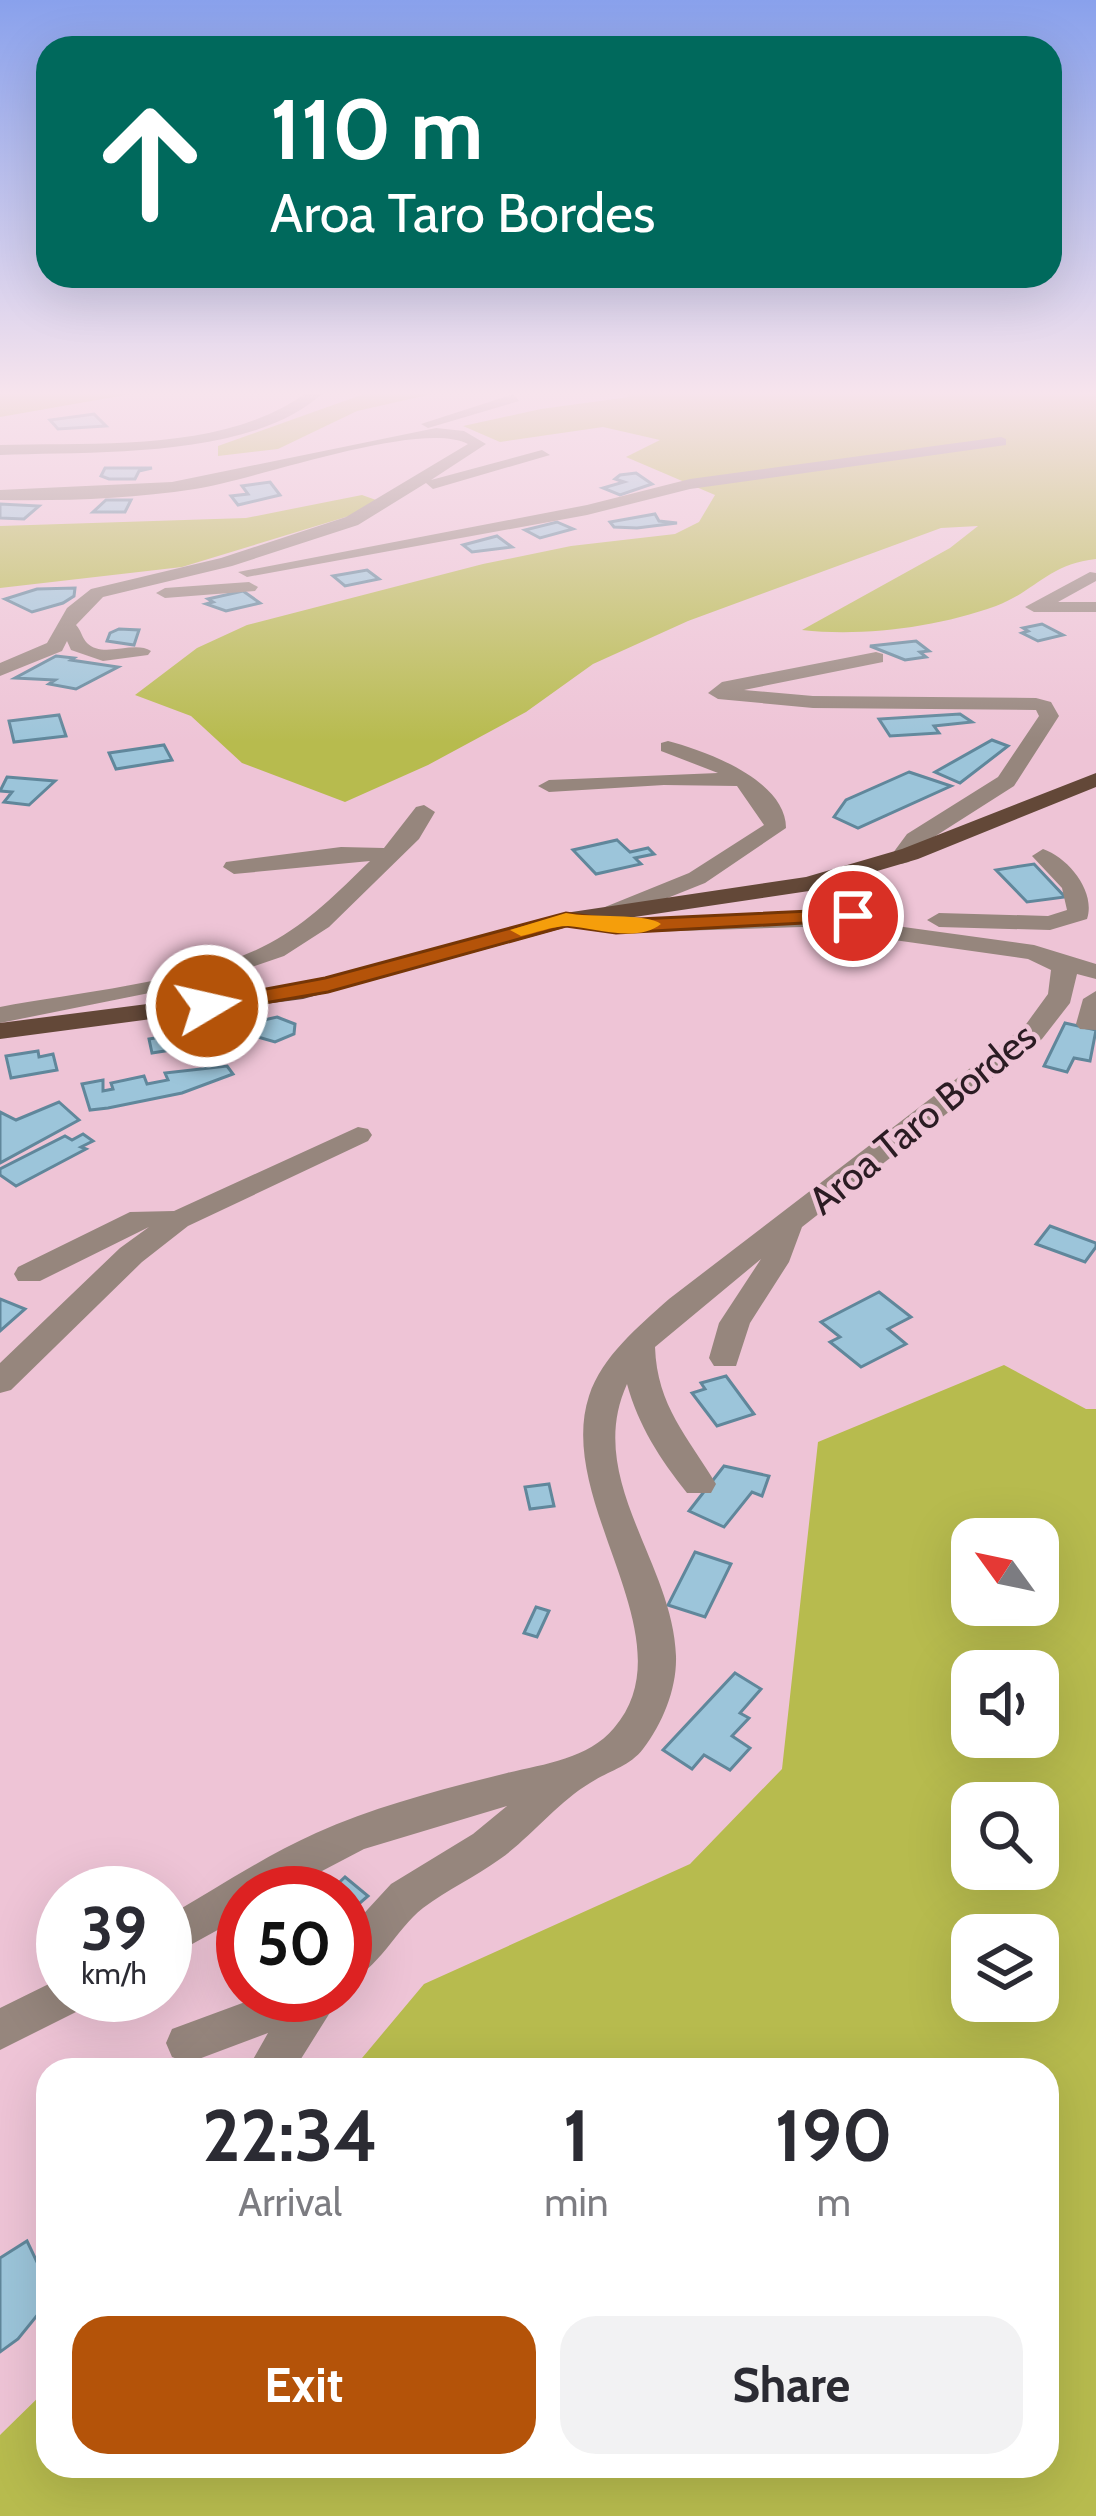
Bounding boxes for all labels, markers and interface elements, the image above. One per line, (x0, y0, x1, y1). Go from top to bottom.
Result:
text: 110 m (270, 78, 483, 180)
icon: ahead (72, 84, 228, 240)
text: Aroa Taro Bordes (270, 180, 655, 246)
pin (802, 865, 904, 967)
icon: arrive (820, 883, 886, 949)
position arrow (144, 943, 270, 1069)
street label: Aroa Taro Bordes (799, 1012, 1045, 1224)
north arrow (951, 1518, 1059, 1626)
map controls (951, 1518, 1059, 2022)
button: sound (951, 1650, 1059, 1758)
button: search (951, 1782, 1059, 1890)
speed limit sign: 50 (216, 1866, 372, 2022)
text: 39 (81, 1892, 147, 1965)
button: layers (951, 1914, 1059, 2022)
text: km/h (81, 1955, 147, 1992)
text: 22:34 (202, 2092, 378, 2179)
text: 1 (563, 2092, 590, 2179)
text: 190 (775, 2092, 893, 2179)
text: Arrival (238, 2178, 342, 2226)
text: min (544, 2178, 609, 2226)
text: m (817, 2178, 851, 2226)
button: Exit (72, 2316, 536, 2454)
button: Share (560, 2316, 1023, 2454)

